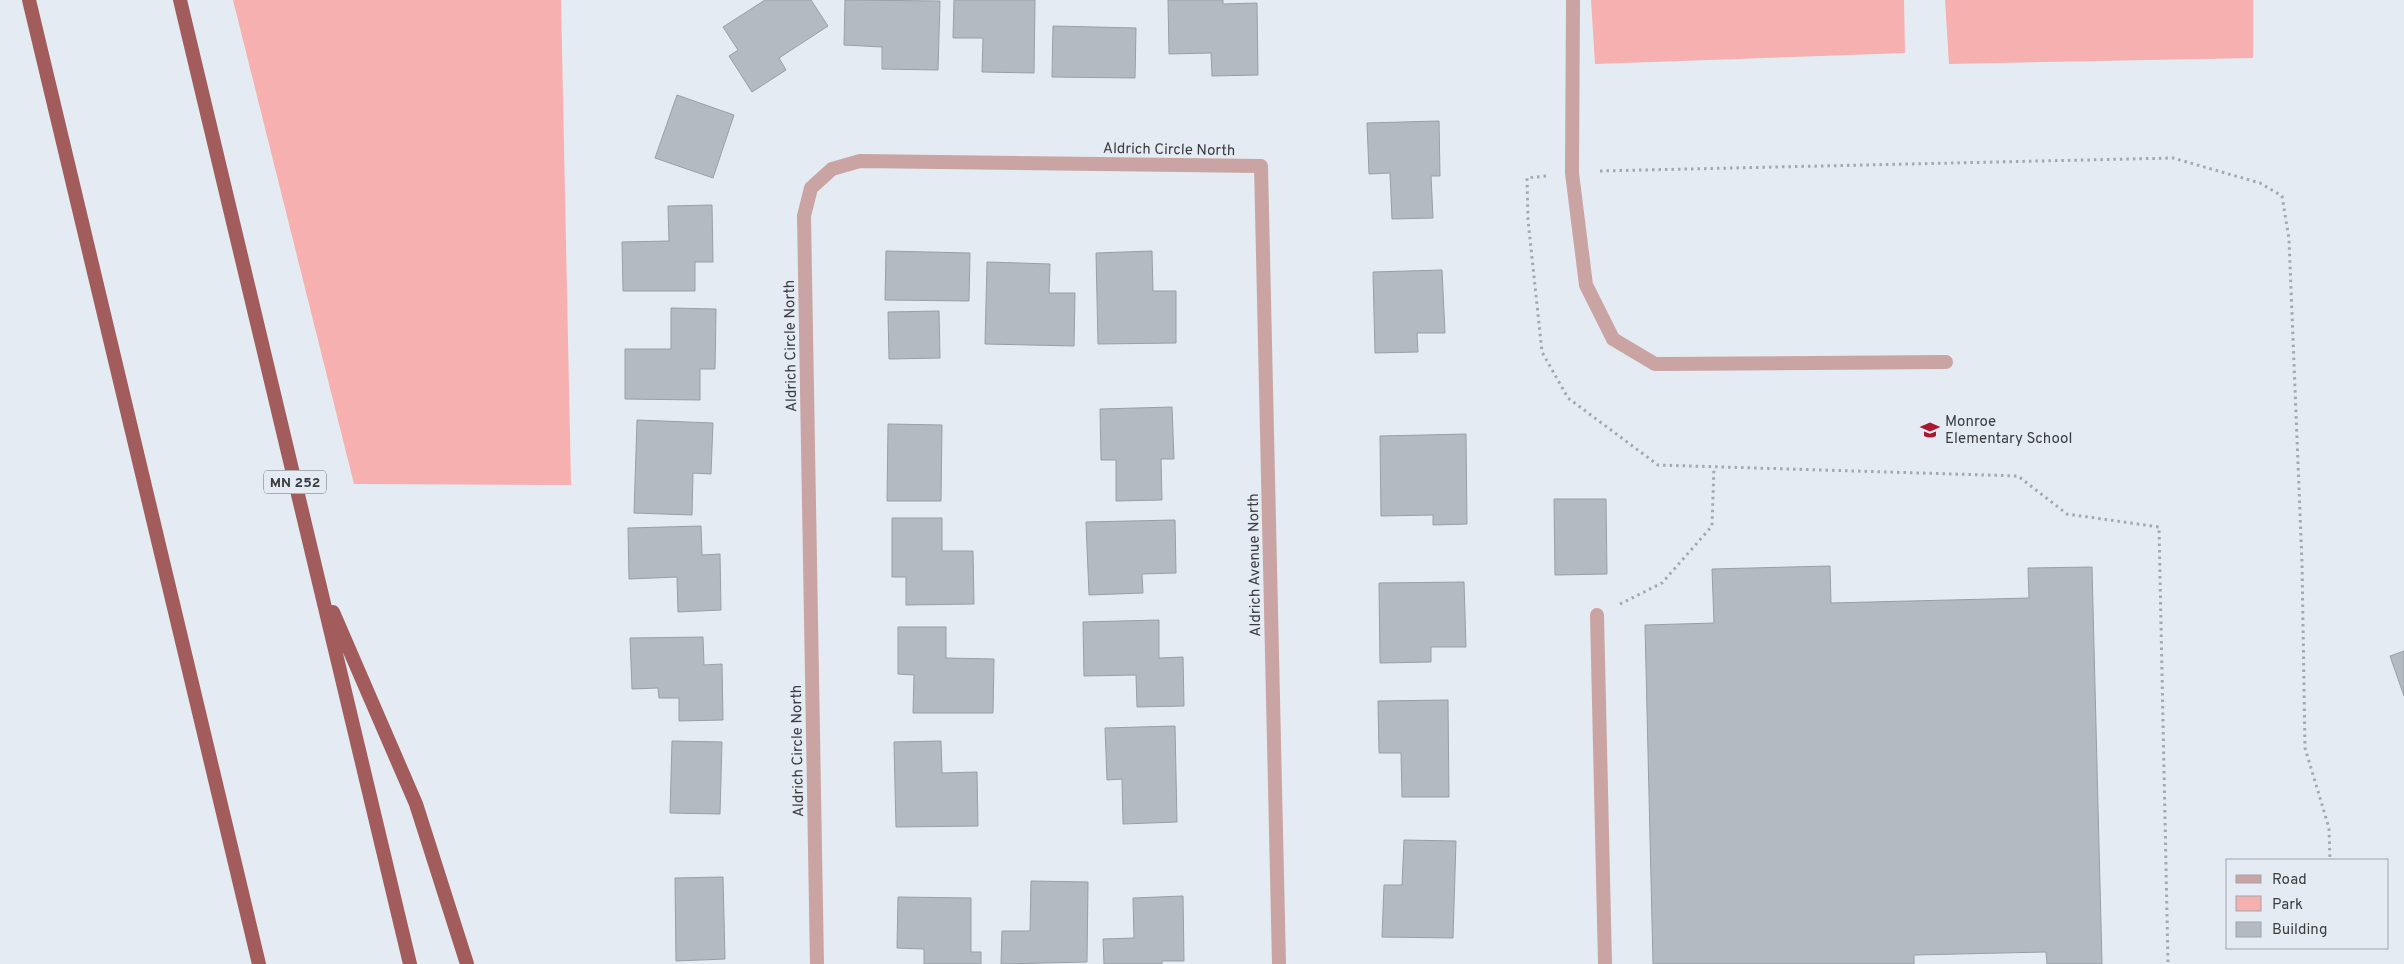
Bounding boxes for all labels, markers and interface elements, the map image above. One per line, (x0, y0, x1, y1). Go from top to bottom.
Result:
street label: Aldrich Circle North (1103, 140, 1235, 161)
street label: Aldrich Circle North (781, 280, 802, 412)
place label: Monroe Elementary School (1945, 413, 2072, 449)
school or university icon: Monroe Elementary School (1919, 419, 1941, 441)
road number: MN 252 (264, 471, 326, 494)
street label: Aldrich Avenue North (1245, 493, 1266, 637)
street label: Aldrich Circle North (788, 685, 809, 817)
legend (2226, 859, 2389, 949)
text: Road (2272, 871, 2307, 890)
text: Park (2272, 896, 2303, 915)
text: Building (2272, 921, 2327, 940)

